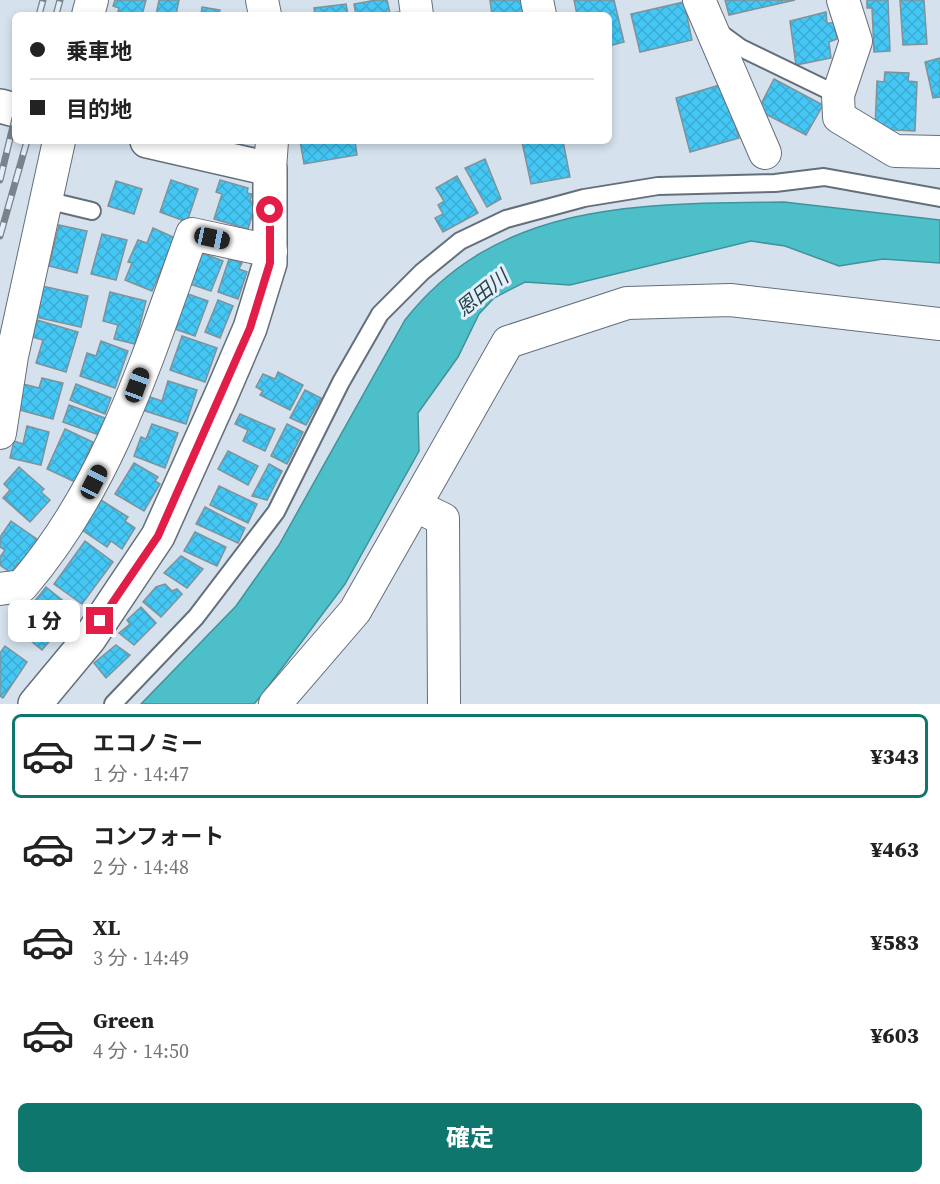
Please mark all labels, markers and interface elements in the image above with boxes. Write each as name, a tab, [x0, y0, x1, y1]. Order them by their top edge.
text: 乗車地	[66, 36, 132, 66]
text: 目的地	[66, 94, 132, 124]
route start	[256, 196, 283, 223]
car	[193, 225, 231, 251]
water label: 恩田川	[450, 262, 516, 323]
car	[122, 365, 152, 405]
car	[78, 462, 110, 502]
callout: 1 分	[7, 600, 79, 642]
text: 1 分	[26, 607, 62, 635]
route end	[86, 607, 113, 634]
text: エコノミー	[93, 728, 203, 758]
icon: car	[21, 729, 75, 783]
text: ¥343	[871, 741, 919, 771]
text: 1 分 · 14:47	[93, 760, 189, 788]
text: コンフォート	[93, 821, 224, 851]
icon: car	[21, 822, 75, 876]
text: ¥463	[871, 834, 919, 864]
text: 2 分 · 14:48	[93, 853, 189, 881]
text: XL	[93, 912, 120, 942]
icon: car	[21, 915, 75, 969]
text: ¥583	[871, 927, 919, 957]
text: 3 分 · 14:49	[93, 944, 189, 972]
text: Green	[93, 1005, 154, 1035]
icon: car	[21, 1008, 75, 1062]
text: ¥603	[871, 1020, 919, 1050]
text: 4 分 · 14:50	[93, 1037, 189, 1065]
button: 確定	[18, 1103, 922, 1172]

